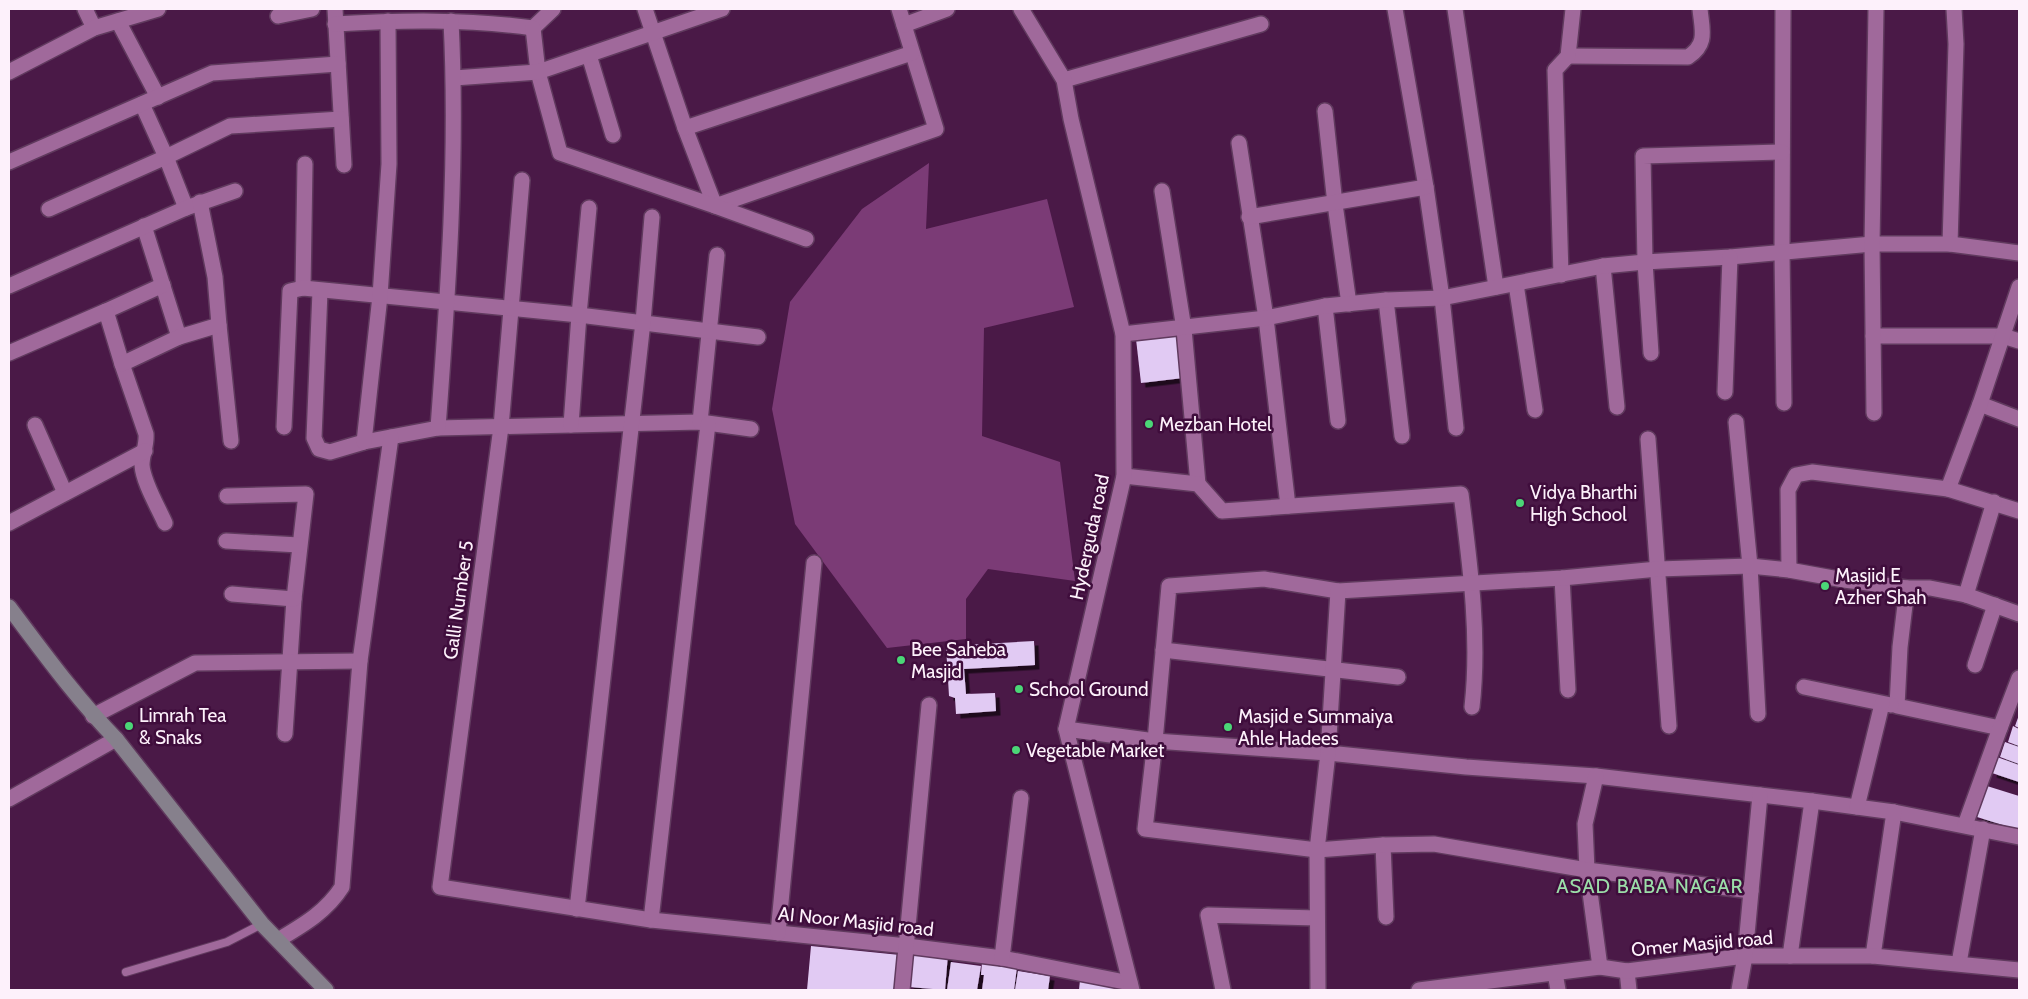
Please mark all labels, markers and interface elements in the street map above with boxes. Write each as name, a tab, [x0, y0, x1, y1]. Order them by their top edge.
place label: Mezban Hotel	[1159, 413, 1272, 436]
marker: Mezban Hotel	[1143, 418, 1155, 430]
street label: Hyderguda road	[1065, 472, 1114, 602]
place label: Vidya Bharthi High School	[1530, 481, 1637, 526]
marker: Vidya Bharthi High School	[1514, 497, 1526, 509]
street label: Galli Number 5	[439, 539, 478, 661]
place label: Masjid E Azher Shah	[1835, 564, 1927, 609]
marker: Masjid E Azher Shah	[1819, 580, 1831, 592]
place label: Bee Saheba Masjid	[911, 638, 1006, 683]
marker: Bee Saheba Masjid	[895, 654, 907, 666]
place label: School Ground	[1029, 678, 1149, 701]
marker: School Ground	[1013, 683, 1025, 695]
place label: Limrah Tea & Snaks	[139, 704, 226, 749]
place label: Masjid e Summaiya Ahle Hadees	[1238, 705, 1393, 750]
marker: Limrah Tea & Snaks	[123, 720, 135, 732]
marker: Masjid e Summaiya Ahle Hadees	[1222, 721, 1234, 733]
place label: Vegetable Market	[1026, 739, 1165, 762]
marker: Vegetable Market	[1010, 744, 1022, 756]
district label: ASAD BABA NAGAR	[1556, 874, 1744, 898]
street label: AI Noor Masjid road	[777, 902, 935, 941]
street label: Omer Masjid road	[1630, 926, 1774, 961]

